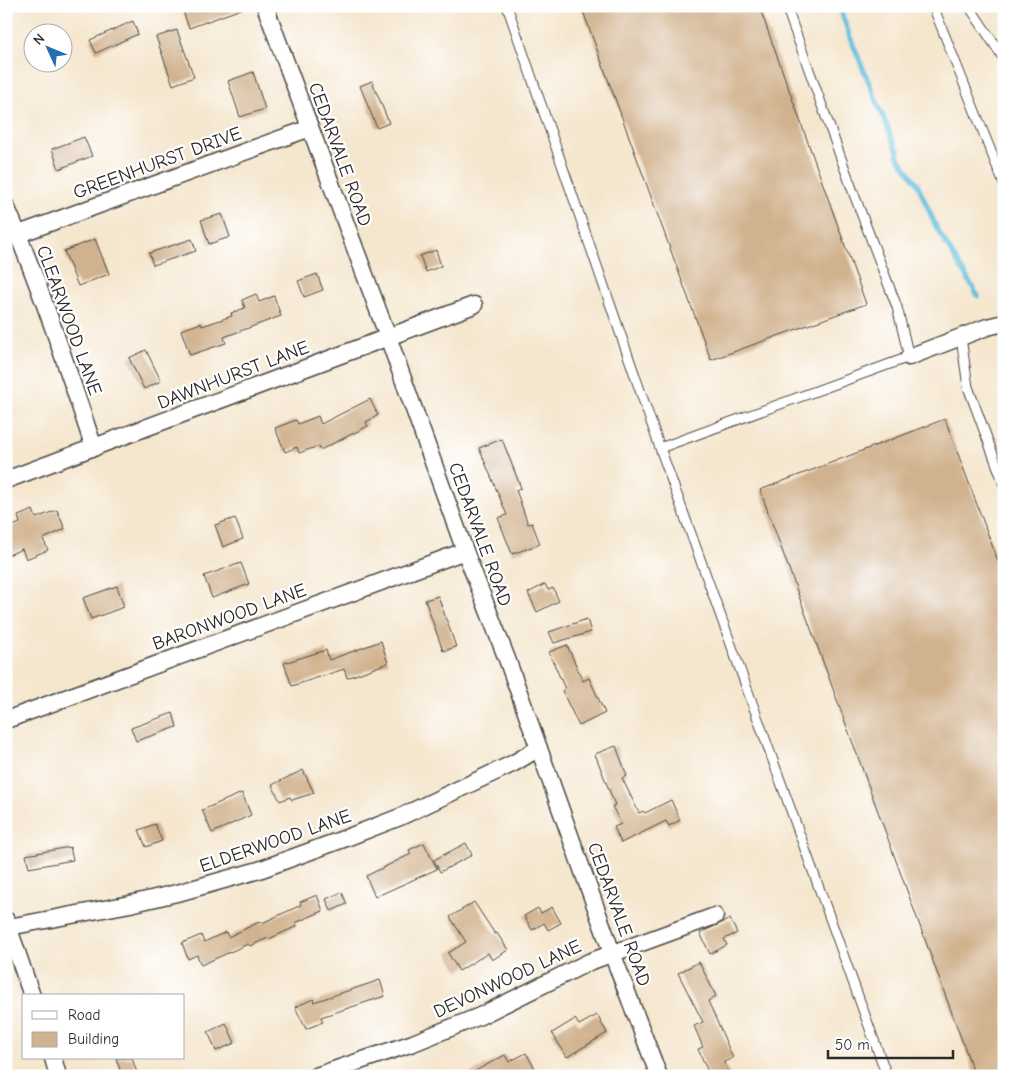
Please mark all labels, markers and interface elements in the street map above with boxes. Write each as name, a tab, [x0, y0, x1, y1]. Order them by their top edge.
north arrow	[22, 22, 72, 72]
text: N	[30, 30, 48, 49]
street label: CEDARVALE ROAD	[304, 80, 376, 229]
street label: GREENHURST DRIVE	[70, 122, 245, 204]
street label: CLEARWOOD LANE	[32, 242, 106, 398]
street label: DAWNHURST LANE	[154, 336, 312, 414]
street label: CEDARVALE ROAD	[444, 460, 516, 609]
street label: BARONWOOD LANE	[150, 579, 309, 655]
street label: ELDERWOOD LANE	[197, 805, 354, 877]
street label: CEDARVALE ROAD	[583, 840, 655, 989]
street label: DEVONWOOD LANE	[430, 935, 585, 1023]
legend	[22, 994, 185, 1060]
text: Road	[68, 1006, 100, 1024]
scale bar	[828, 1027, 952, 1059]
text: Building	[68, 1030, 119, 1048]
text: 50 m	[835, 1036, 870, 1054]

